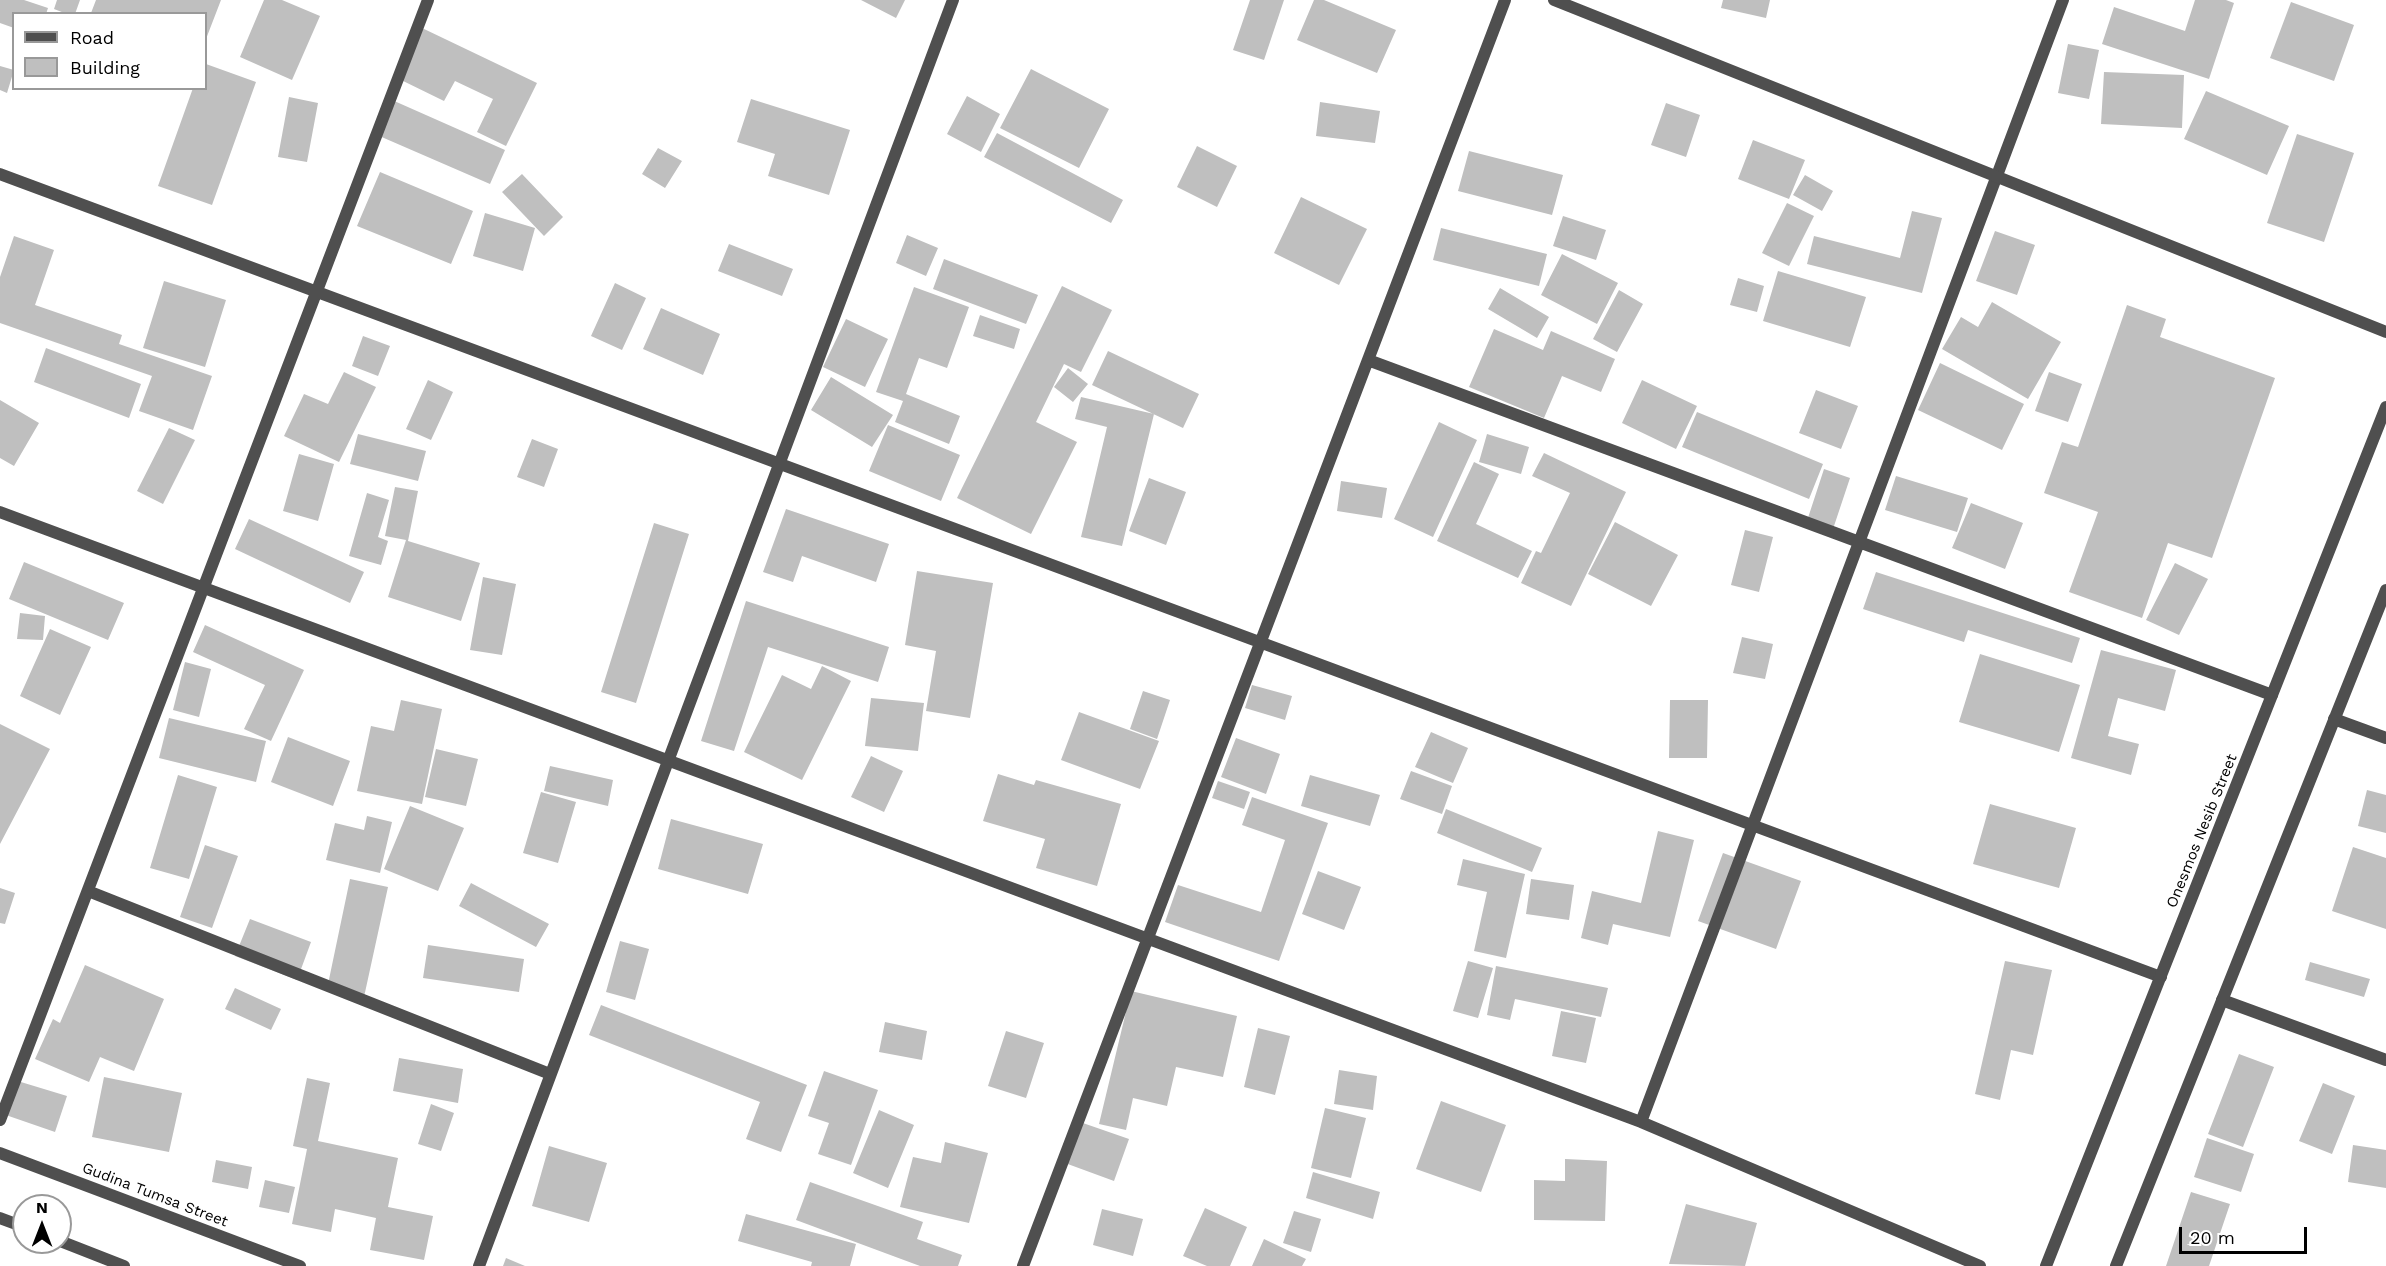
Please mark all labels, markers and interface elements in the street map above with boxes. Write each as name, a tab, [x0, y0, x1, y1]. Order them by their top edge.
legend	[12, 12, 207, 90]
text: Road	[70, 27, 114, 48]
text: Building	[70, 57, 140, 78]
street label: Onesmos Nesib Street	[2163, 751, 2241, 911]
street label: Gudina Tumsa Street	[80, 1159, 230, 1231]
north arrow	[12, 1194, 72, 1254]
text: N	[36, 1198, 48, 1217]
scale bar	[2182, 1215, 2310, 1253]
text: 20 m	[2190, 1227, 2235, 1248]

